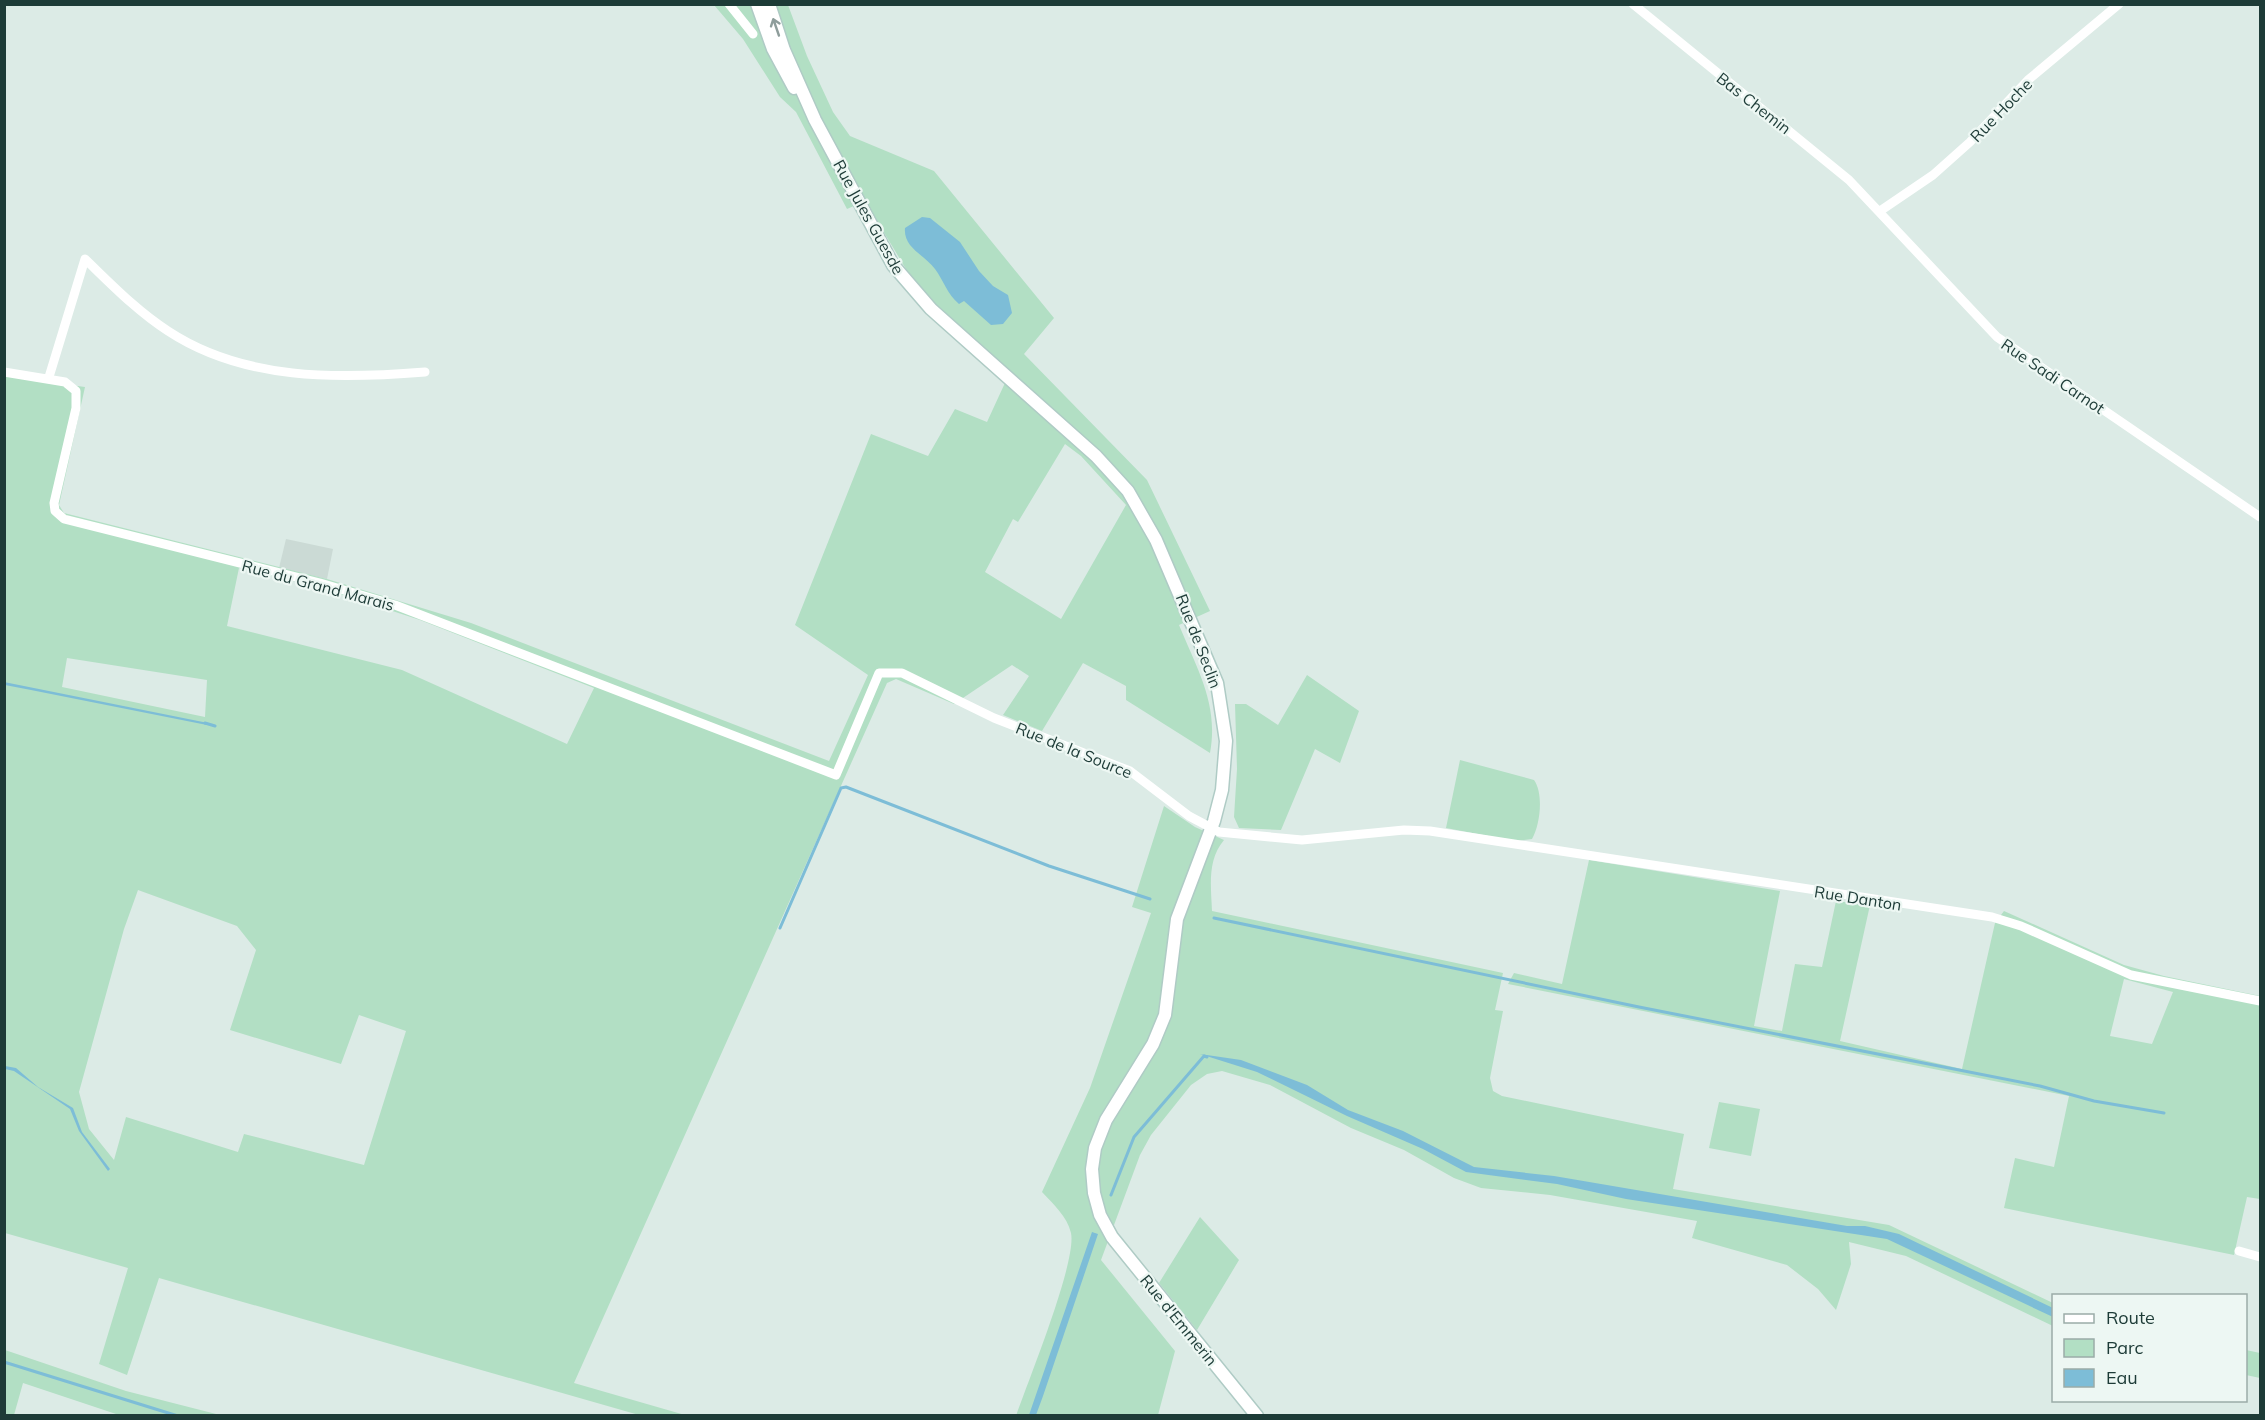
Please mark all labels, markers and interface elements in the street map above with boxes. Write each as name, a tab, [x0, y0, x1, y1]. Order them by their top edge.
one-way arrow	[770, 18, 781, 37]
street label: Bas Chemin	[1713, 68, 1795, 138]
street label: Rue Hoche	[1966, 74, 2036, 146]
street label: Rue Jules Guesde	[829, 156, 909, 278]
street label: Rue Sadi Carnot	[1997, 334, 2109, 418]
street label: Rue du Grand Marais	[240, 555, 396, 615]
street label: Rue de Seclin	[1172, 591, 1226, 691]
street label: Rue de la Source	[1013, 718, 1135, 782]
street label: Rue Danton	[1813, 881, 1903, 915]
street label: Rue d'Emmerin	[1136, 1270, 1222, 1370]
legend	[2052, 1294, 2247, 1402]
text: Route	[2106, 1306, 2155, 1329]
text: Parc	[2106, 1336, 2144, 1359]
text: Eau	[2106, 1366, 2138, 1389]

